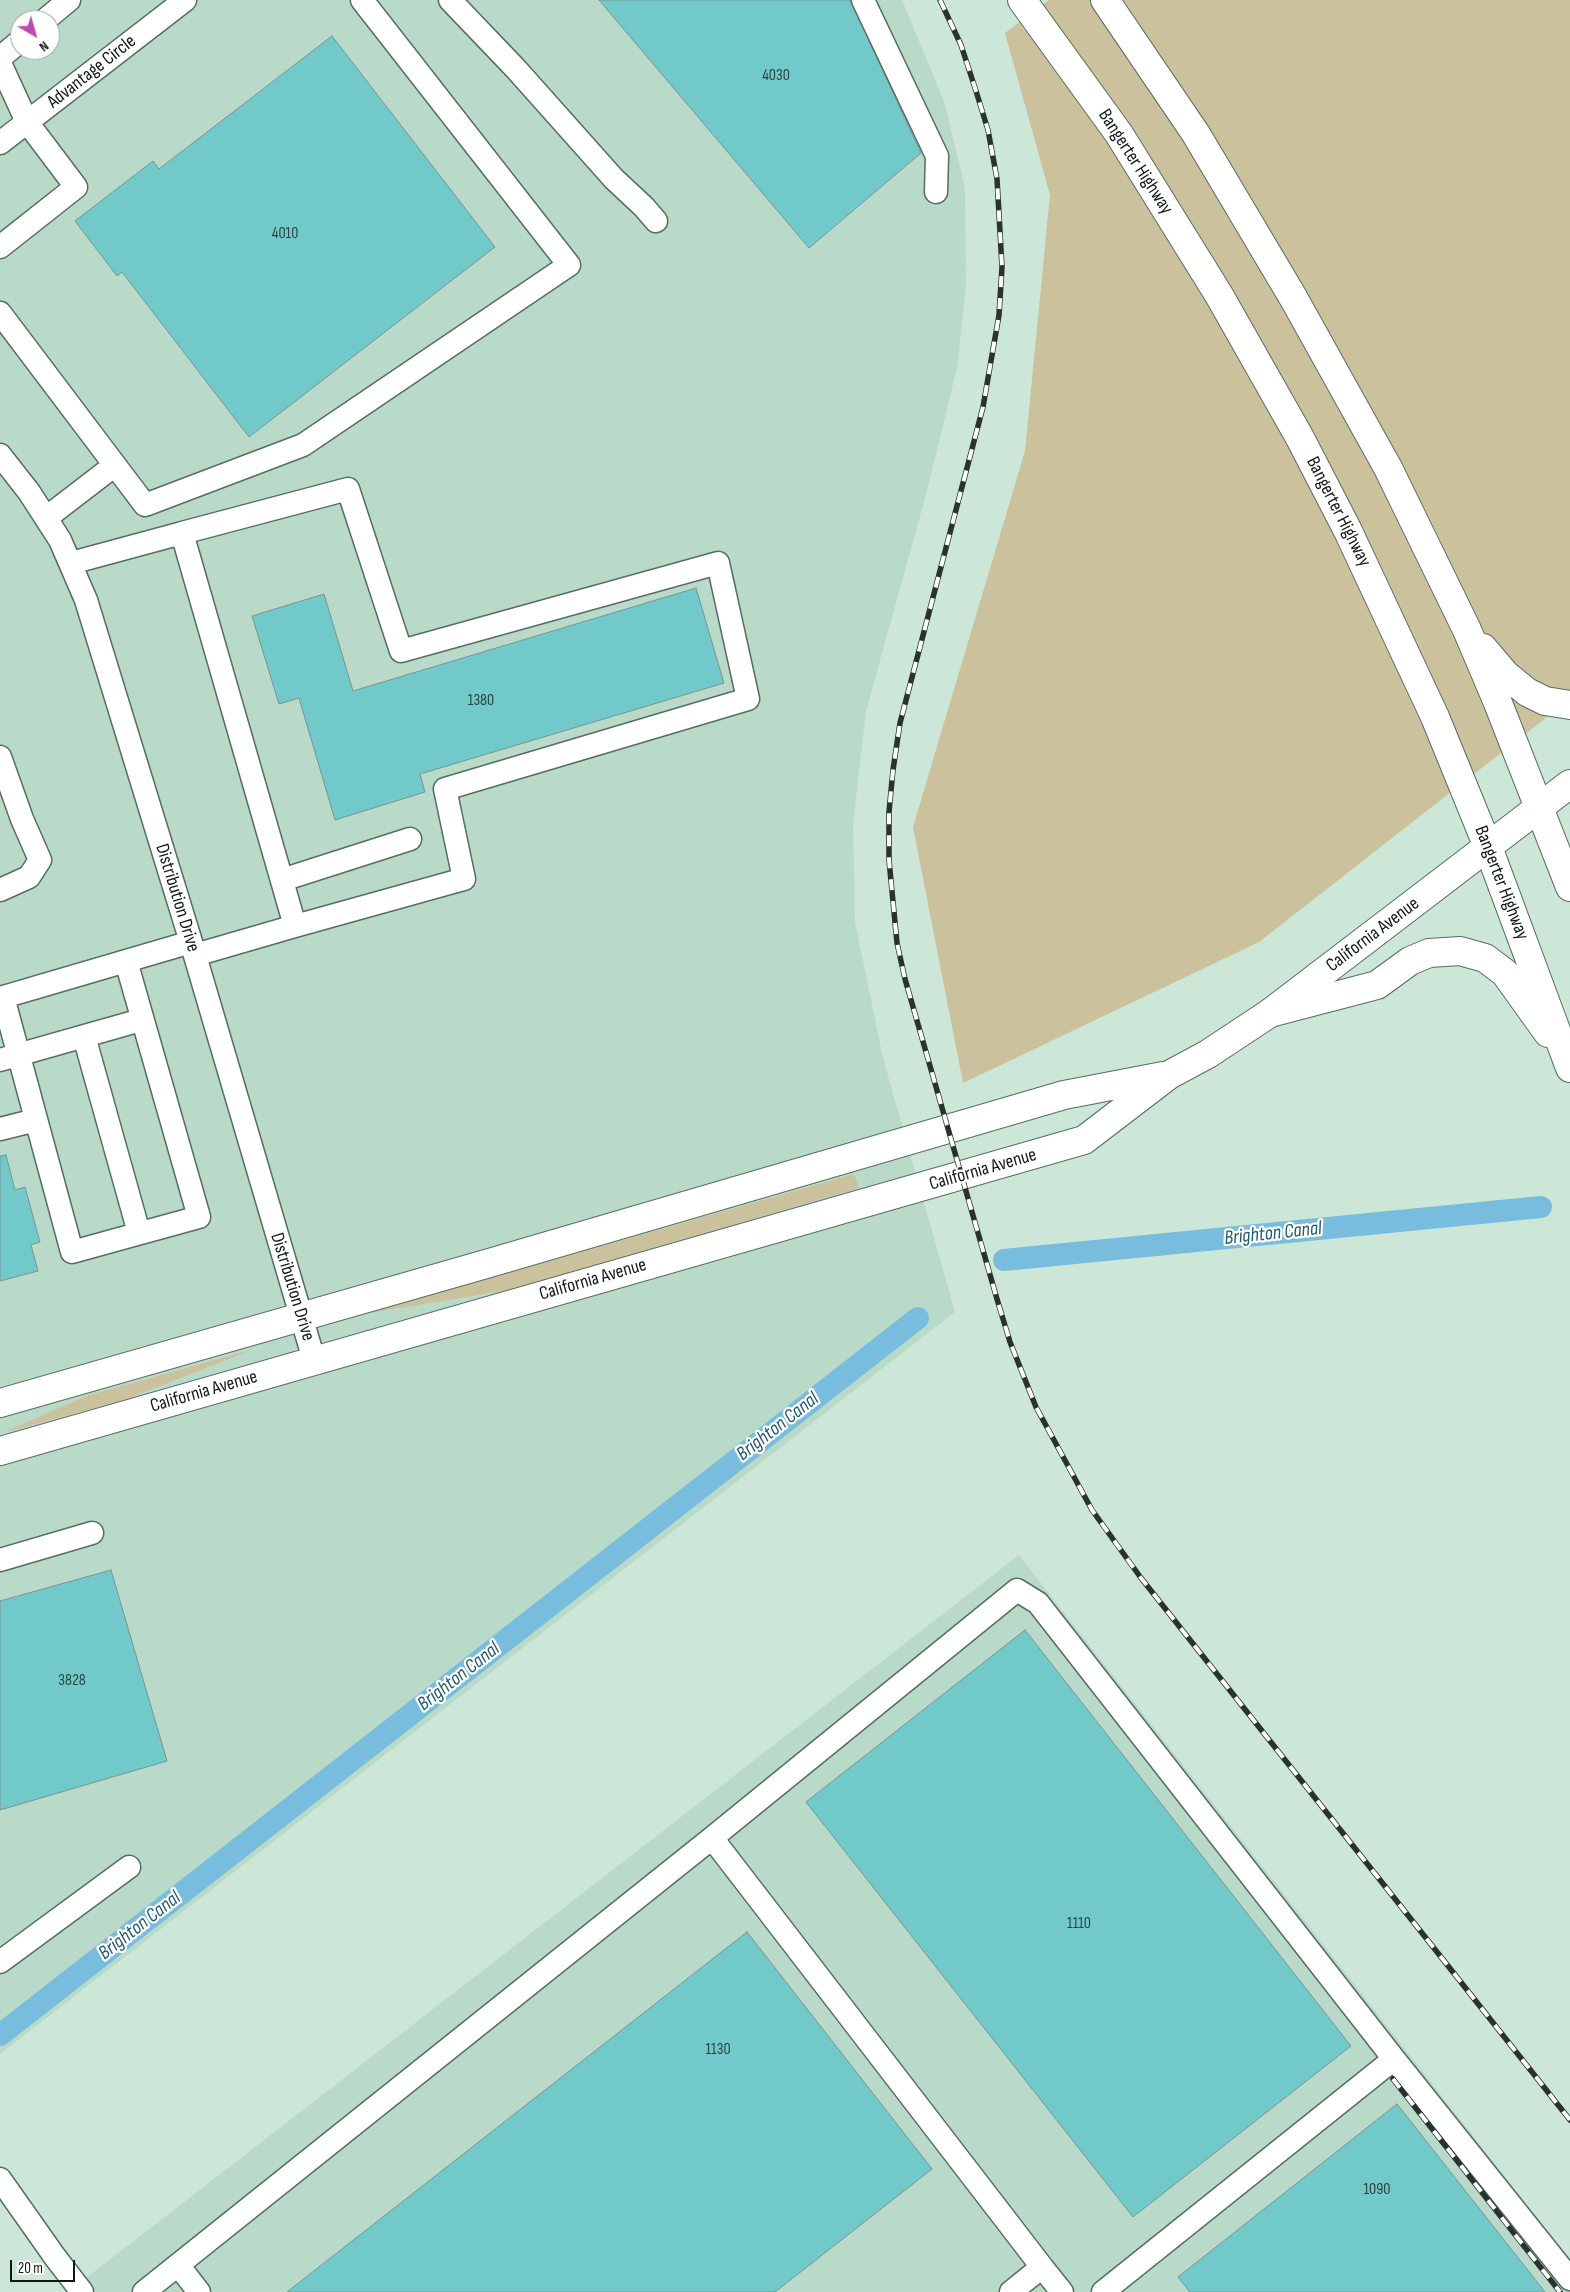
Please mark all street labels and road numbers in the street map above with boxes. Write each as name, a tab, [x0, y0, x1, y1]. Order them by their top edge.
street label: Advantage Circle	[43, 30, 141, 114]
street label: Bangerter Highway	[1093, 105, 1177, 219]
street label: Bangerter Highway	[1301, 453, 1375, 571]
street label: Bangerter Highway	[1469, 823, 1533, 943]
street label: Distribution Drive	[150, 841, 204, 955]
street label: California Avenue	[1322, 893, 1424, 977]
street label: California Avenue	[927, 1144, 1039, 1196]
street label: Distribution Drive	[265, 1230, 319, 1344]
street label: California Avenue	[537, 1254, 649, 1306]
street label: California Avenue	[148, 1366, 260, 1418]

